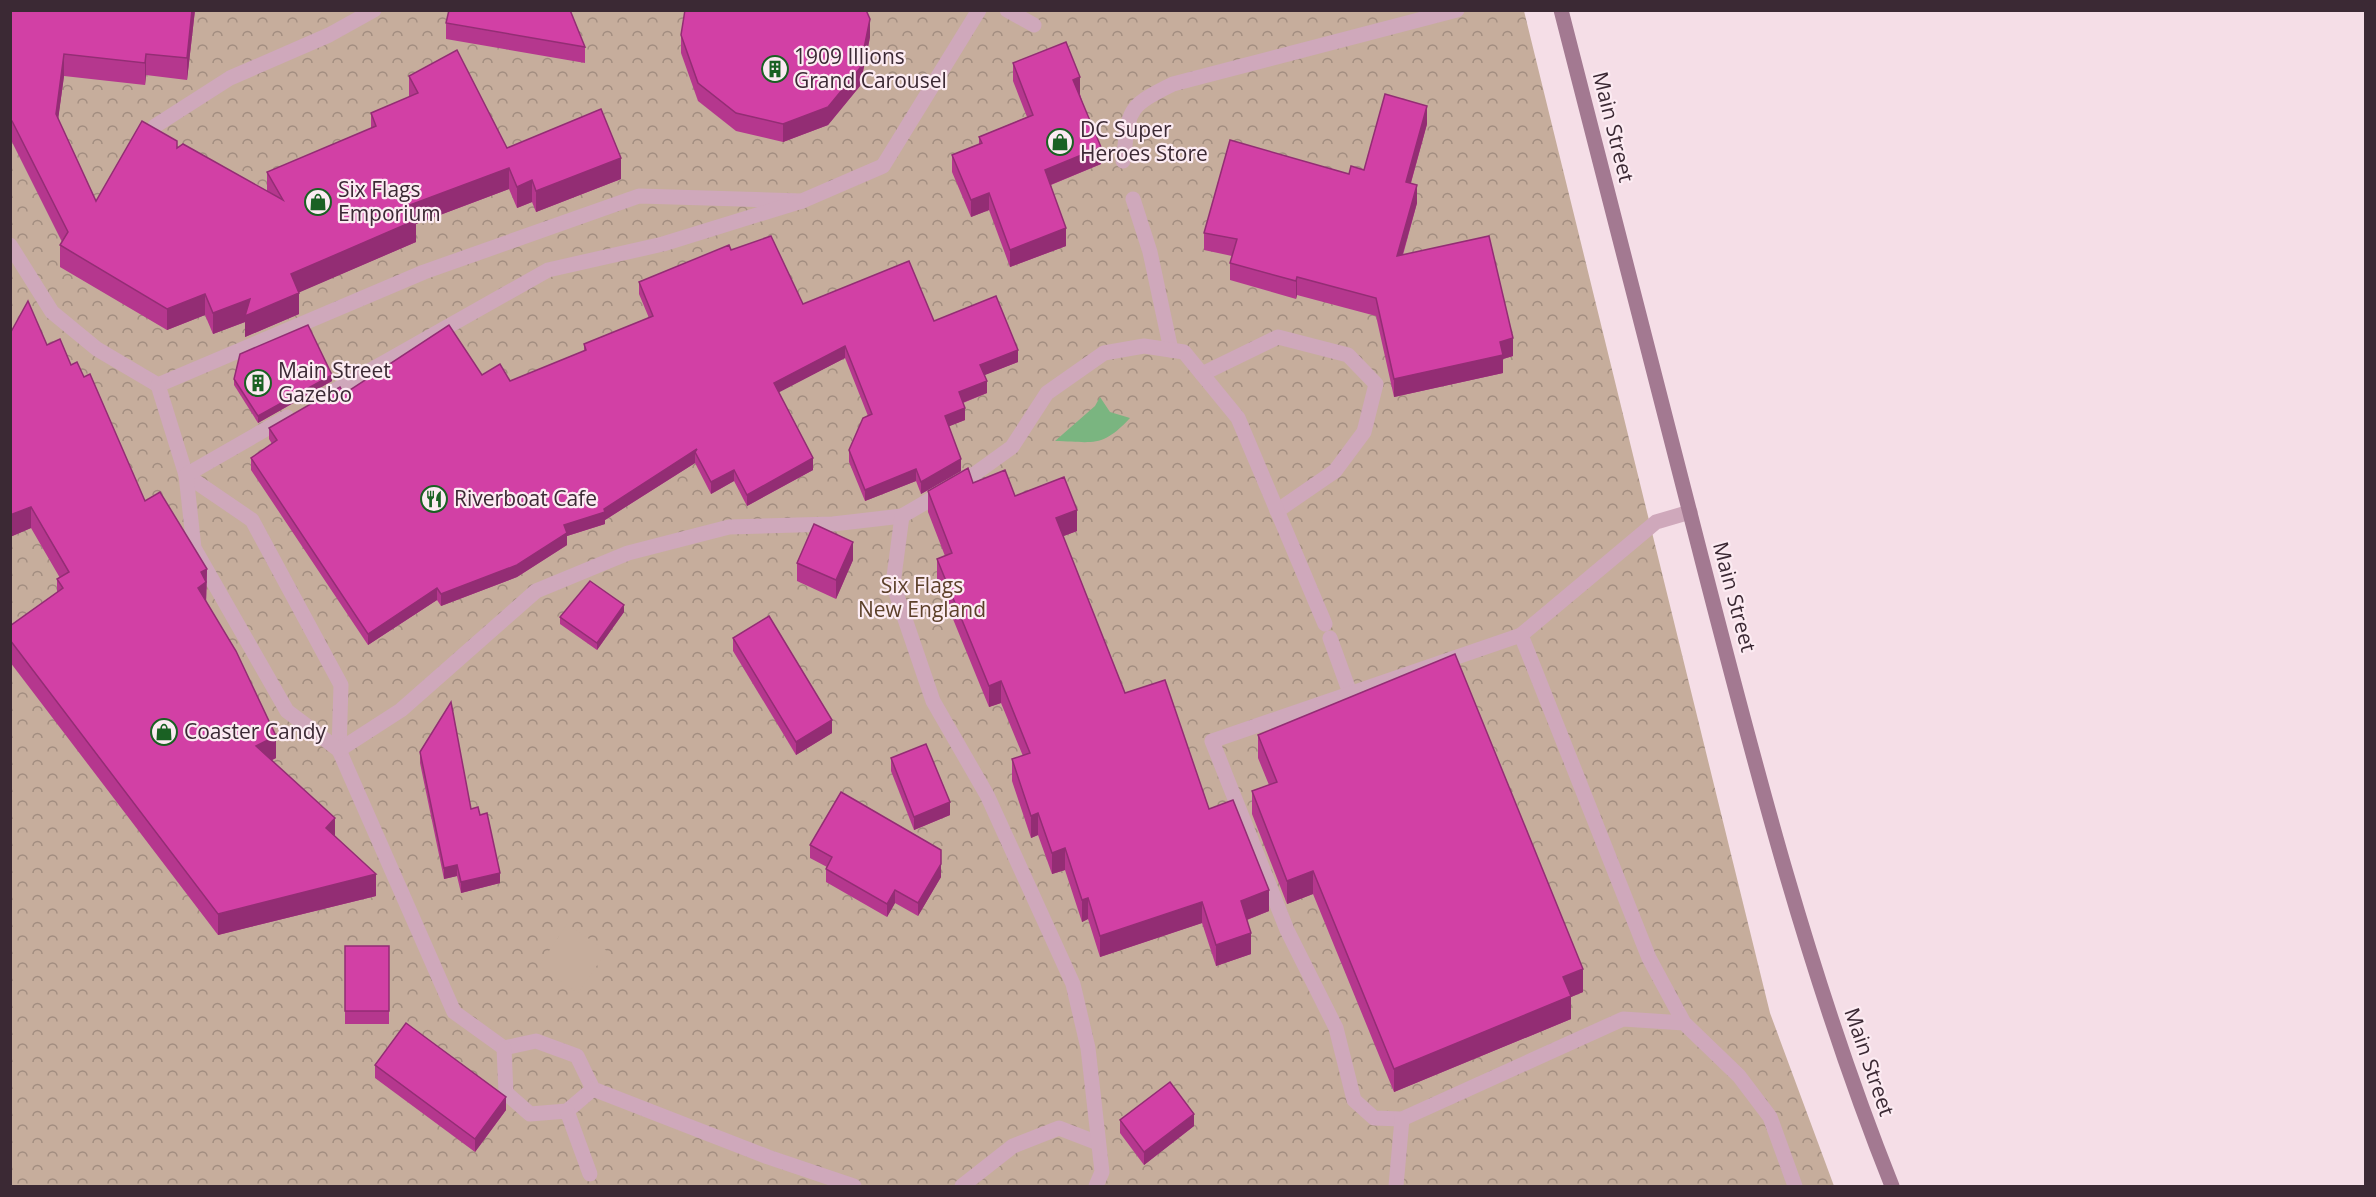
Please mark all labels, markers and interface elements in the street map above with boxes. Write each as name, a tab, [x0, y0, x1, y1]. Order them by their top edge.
place label: 1909 Illions Grand Carousel	[794, 42, 947, 94]
building icon: 1909 Illions Grand Carousel	[760, 54, 790, 84]
street label: Main Street	[1587, 69, 1641, 185]
place label: DC Super Heroes Store	[1080, 115, 1208, 167]
shop icon: DC Super Heroes Store	[1045, 127, 1075, 157]
place label: Six Flags Emporium	[338, 175, 441, 227]
shop icon: Six Flags Emporium	[303, 187, 333, 217]
place label: Main Street Gazebo	[278, 356, 391, 408]
building icon: Main Street Gazebo	[243, 368, 273, 398]
restaurant icon: Riverboat Cafe	[419, 484, 449, 514]
place label: Riverboat Cafe	[454, 484, 597, 512]
street label: Main Street	[1707, 539, 1763, 655]
park label: Six Flags New England	[858, 571, 986, 623]
shop icon: Coaster Candy	[149, 717, 179, 747]
place label: Coaster Candy	[184, 717, 326, 745]
street label: Main Street	[1838, 1004, 1902, 1120]

